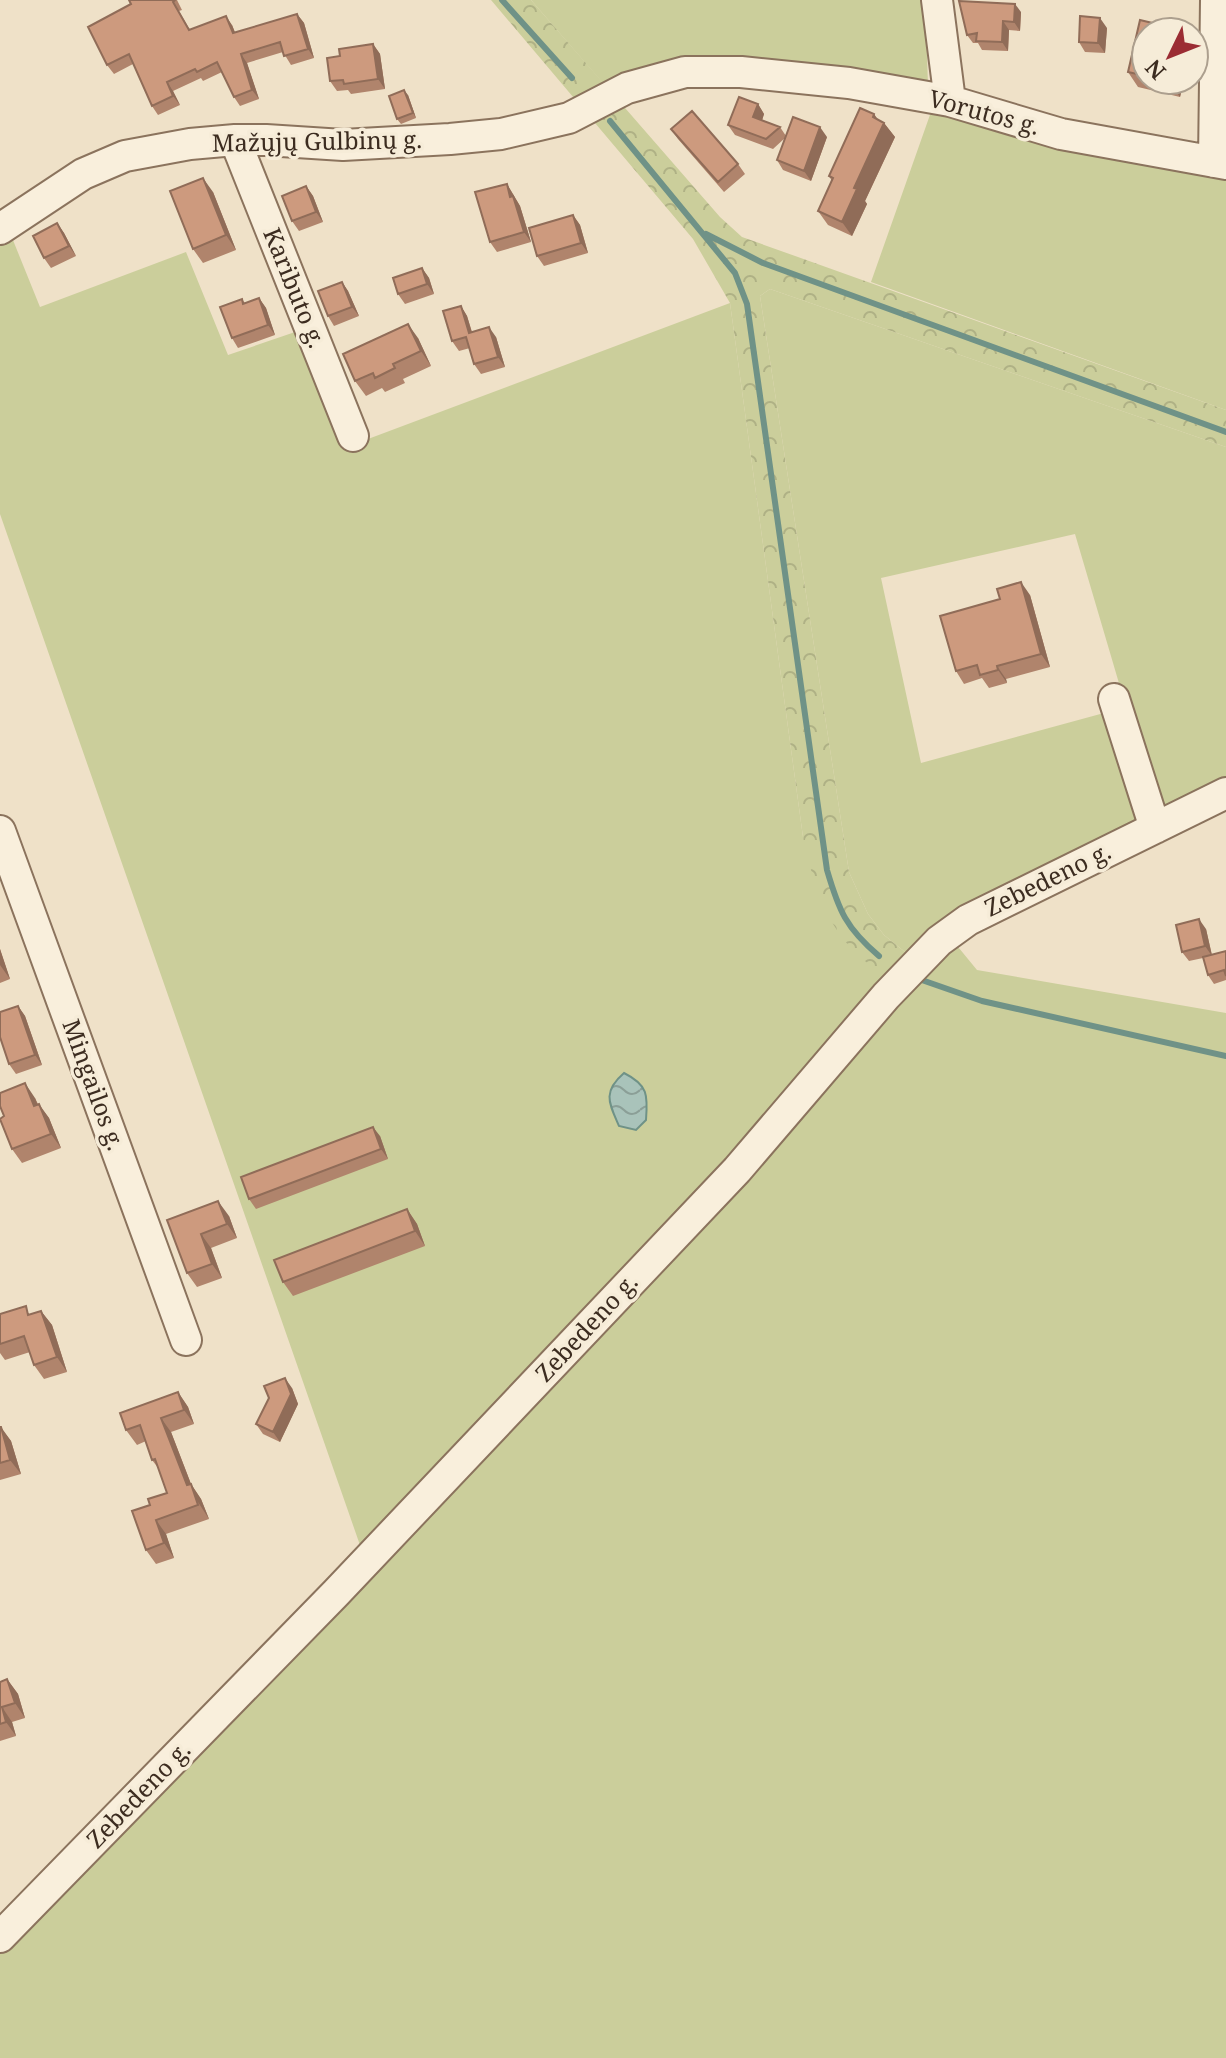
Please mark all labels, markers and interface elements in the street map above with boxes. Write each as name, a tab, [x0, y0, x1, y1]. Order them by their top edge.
north arrow	[1130, 16, 1210, 96]
text: N	[1138, 54, 1172, 87]
street label: Vorutos g.	[925, 81, 1043, 142]
street label: Mažųjų Gulbinų g.	[212, 122, 422, 159]
street label: Kaributo g.	[256, 223, 334, 352]
street label: Zebedeno g.	[979, 834, 1116, 923]
street label: Mingailos g.	[55, 1014, 133, 1155]
street label: Zebedeno g.	[527, 1266, 645, 1388]
street label: Zebedeno g.	[79, 1733, 197, 1855]

